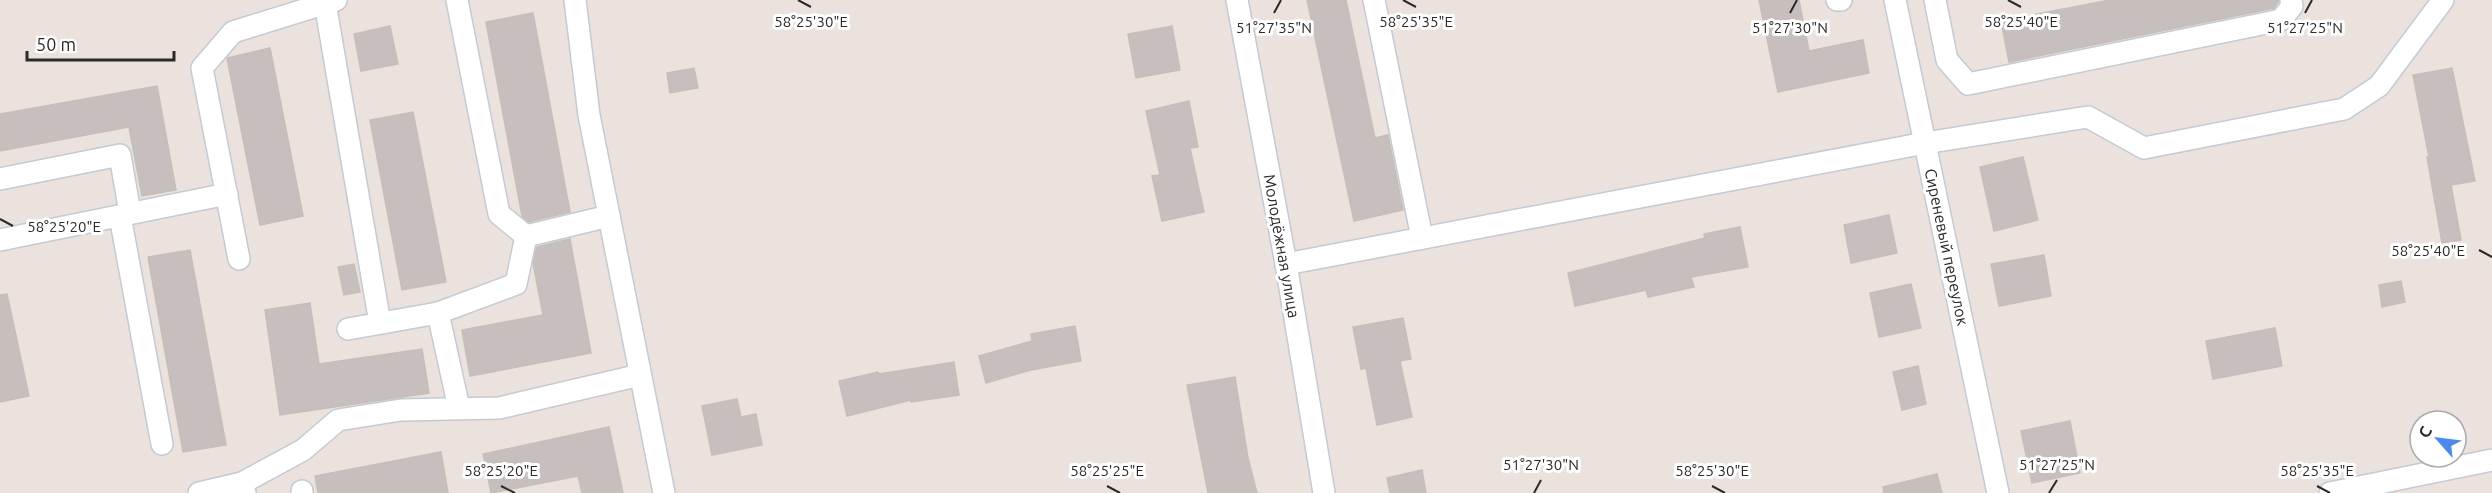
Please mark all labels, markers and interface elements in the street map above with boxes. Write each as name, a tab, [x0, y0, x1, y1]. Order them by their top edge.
text: 58°25'30"E	[774, 13, 848, 30]
text: 58°25'35"E	[1379, 13, 1453, 30]
text: 58°25'40"E	[1984, 13, 2058, 30]
text: 51°27'35"N	[1236, 19, 1312, 36]
text: 51°27'30"N	[1752, 19, 1828, 36]
text: 51°27'25"N	[2267, 19, 2343, 36]
scale bar	[27, 24, 174, 62]
text: 50 m	[36, 34, 76, 54]
street label: Сиреневый переулок	[1922, 167, 1972, 327]
street label: Молодёжная улица	[1260, 173, 1304, 319]
text: 58°25'20"E	[27, 218, 101, 235]
text: 58°25'40"E	[2391, 242, 2465, 259]
north arrow	[2408, 409, 2468, 469]
text: С	[2414, 423, 2435, 441]
text: 51°27'30"N	[1503, 456, 1579, 473]
text: 51°27'25"N	[2019, 456, 2095, 473]
text: 58°25'20"E	[464, 462, 538, 479]
text: 58°25'25"E	[1070, 462, 1144, 479]
text: 58°25'30"E	[1675, 462, 1749, 479]
text: 58°25'35"E	[2280, 462, 2354, 479]

